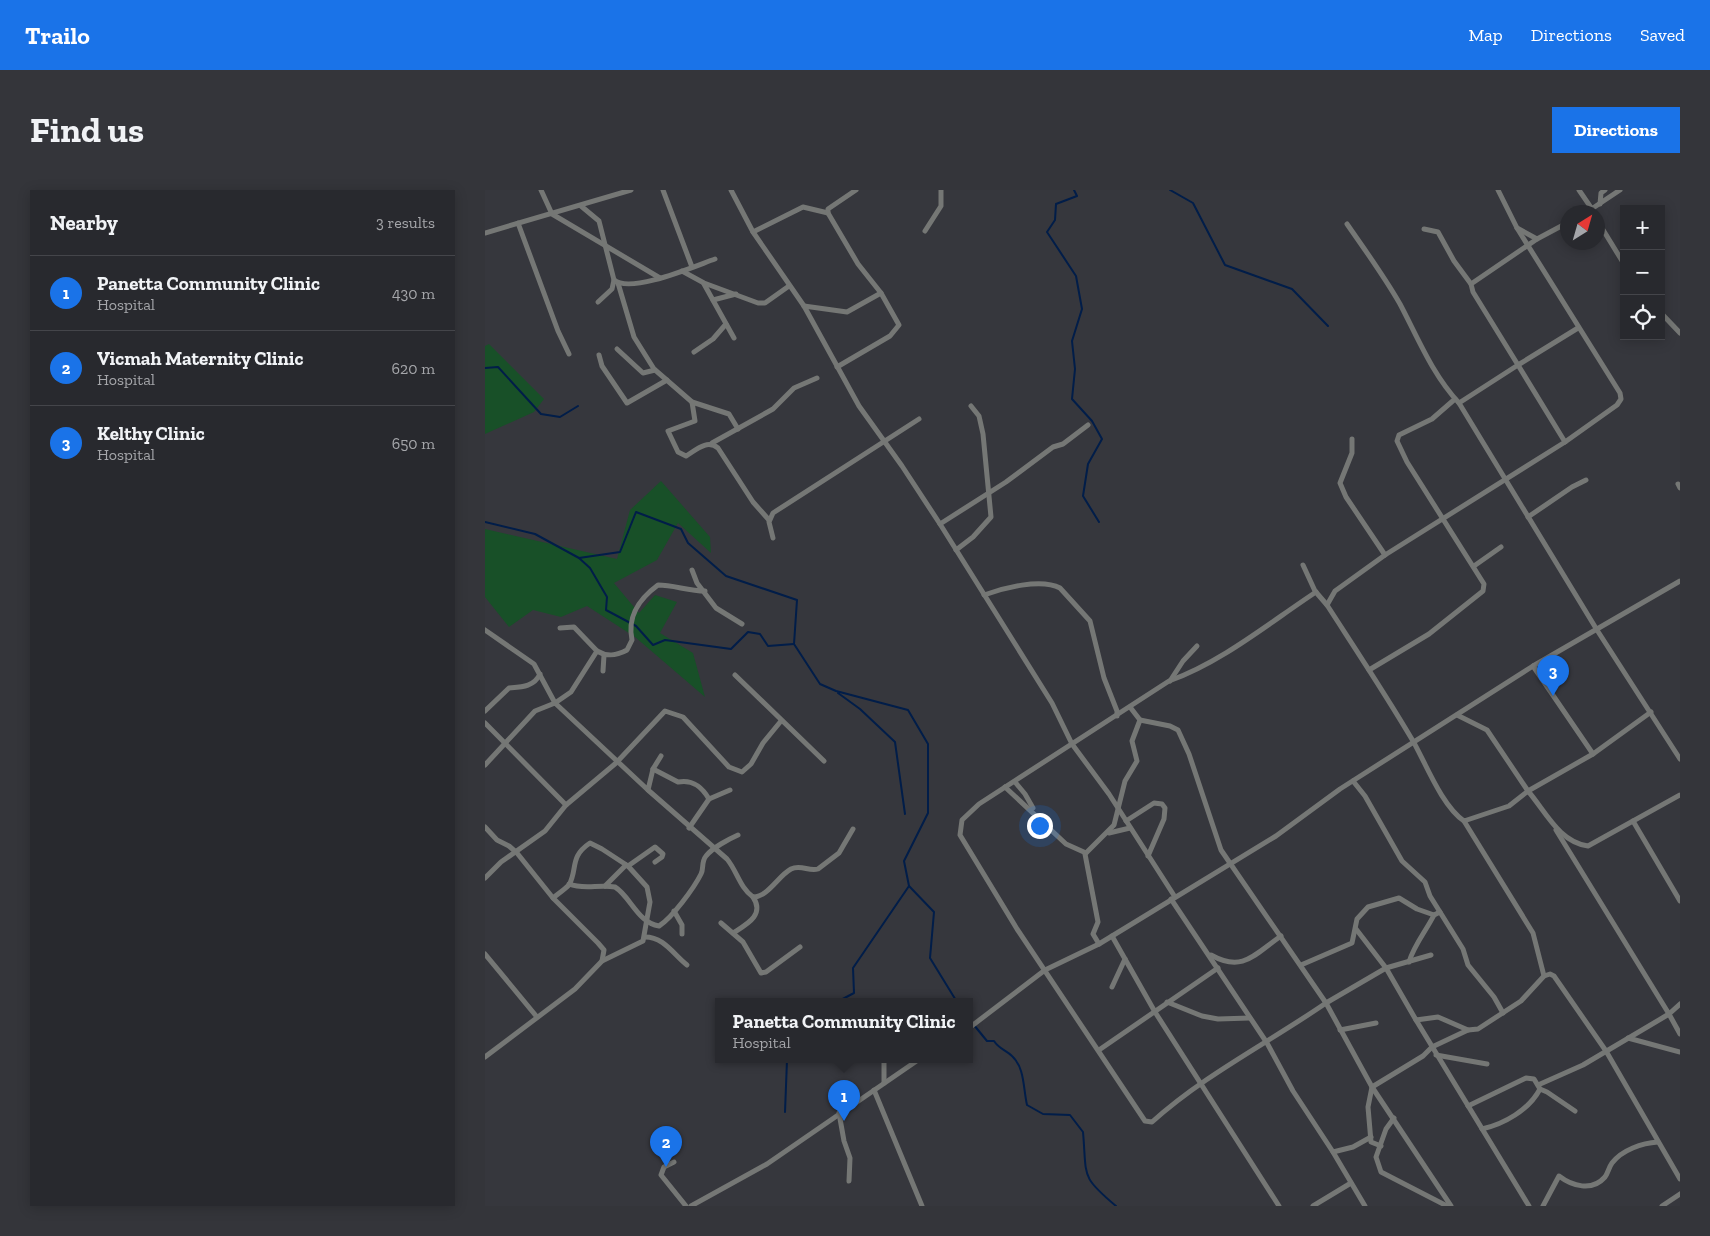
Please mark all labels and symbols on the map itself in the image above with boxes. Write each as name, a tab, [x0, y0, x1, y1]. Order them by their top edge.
north arrow	[1560, 205, 1605, 250]
pin: 3	[1537, 655, 1569, 696]
your location	[1027, 813, 1053, 839]
pin: 1	[828, 1080, 860, 1121]
pin: 2	[650, 1126, 682, 1167]

